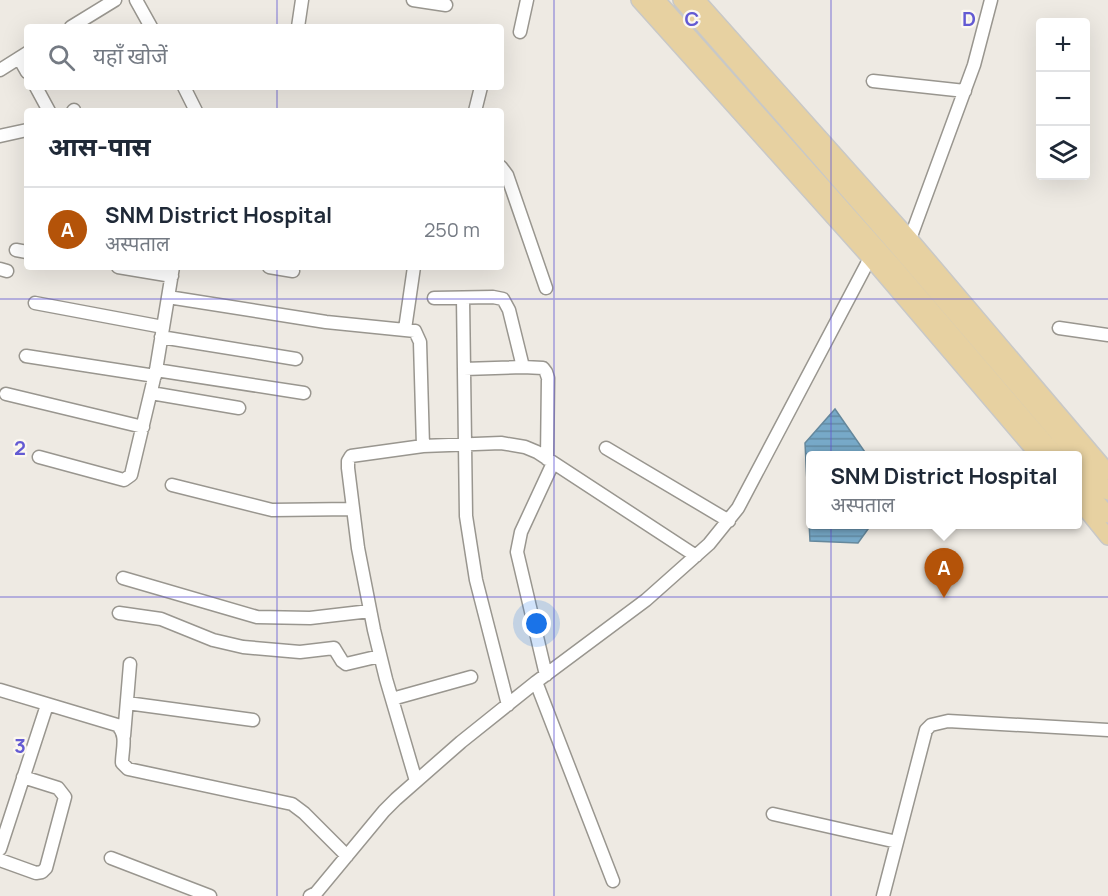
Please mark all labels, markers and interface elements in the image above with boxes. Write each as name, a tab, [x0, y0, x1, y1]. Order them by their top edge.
text: C	[685, 5, 699, 32]
text: D	[962, 5, 976, 32]
map controls	[1036, 18, 1090, 180]
button: +	[1036, 18, 1090, 72]
search box	[24, 24, 504, 90]
icon: search	[45, 41, 78, 74]
text: यहाँ खोजें	[93, 41, 168, 71]
button: −	[1036, 72, 1090, 126]
button: layers	[1036, 126, 1090, 180]
text: आस-पास	[48, 128, 151, 164]
text: SNM District Hospital	[105, 200, 332, 230]
text: A	[61, 216, 74, 243]
text: 250 m	[424, 216, 480, 243]
text: अस्पताल	[105, 230, 170, 257]
text: 2	[14, 434, 26, 461]
popup	[806, 451, 1082, 529]
text: SNM District Hospital	[830, 461, 1058, 491]
text: अस्पताल	[830, 491, 895, 518]
pin: A	[924, 548, 964, 598]
your location	[522, 609, 551, 638]
text: 3	[14, 732, 26, 759]

